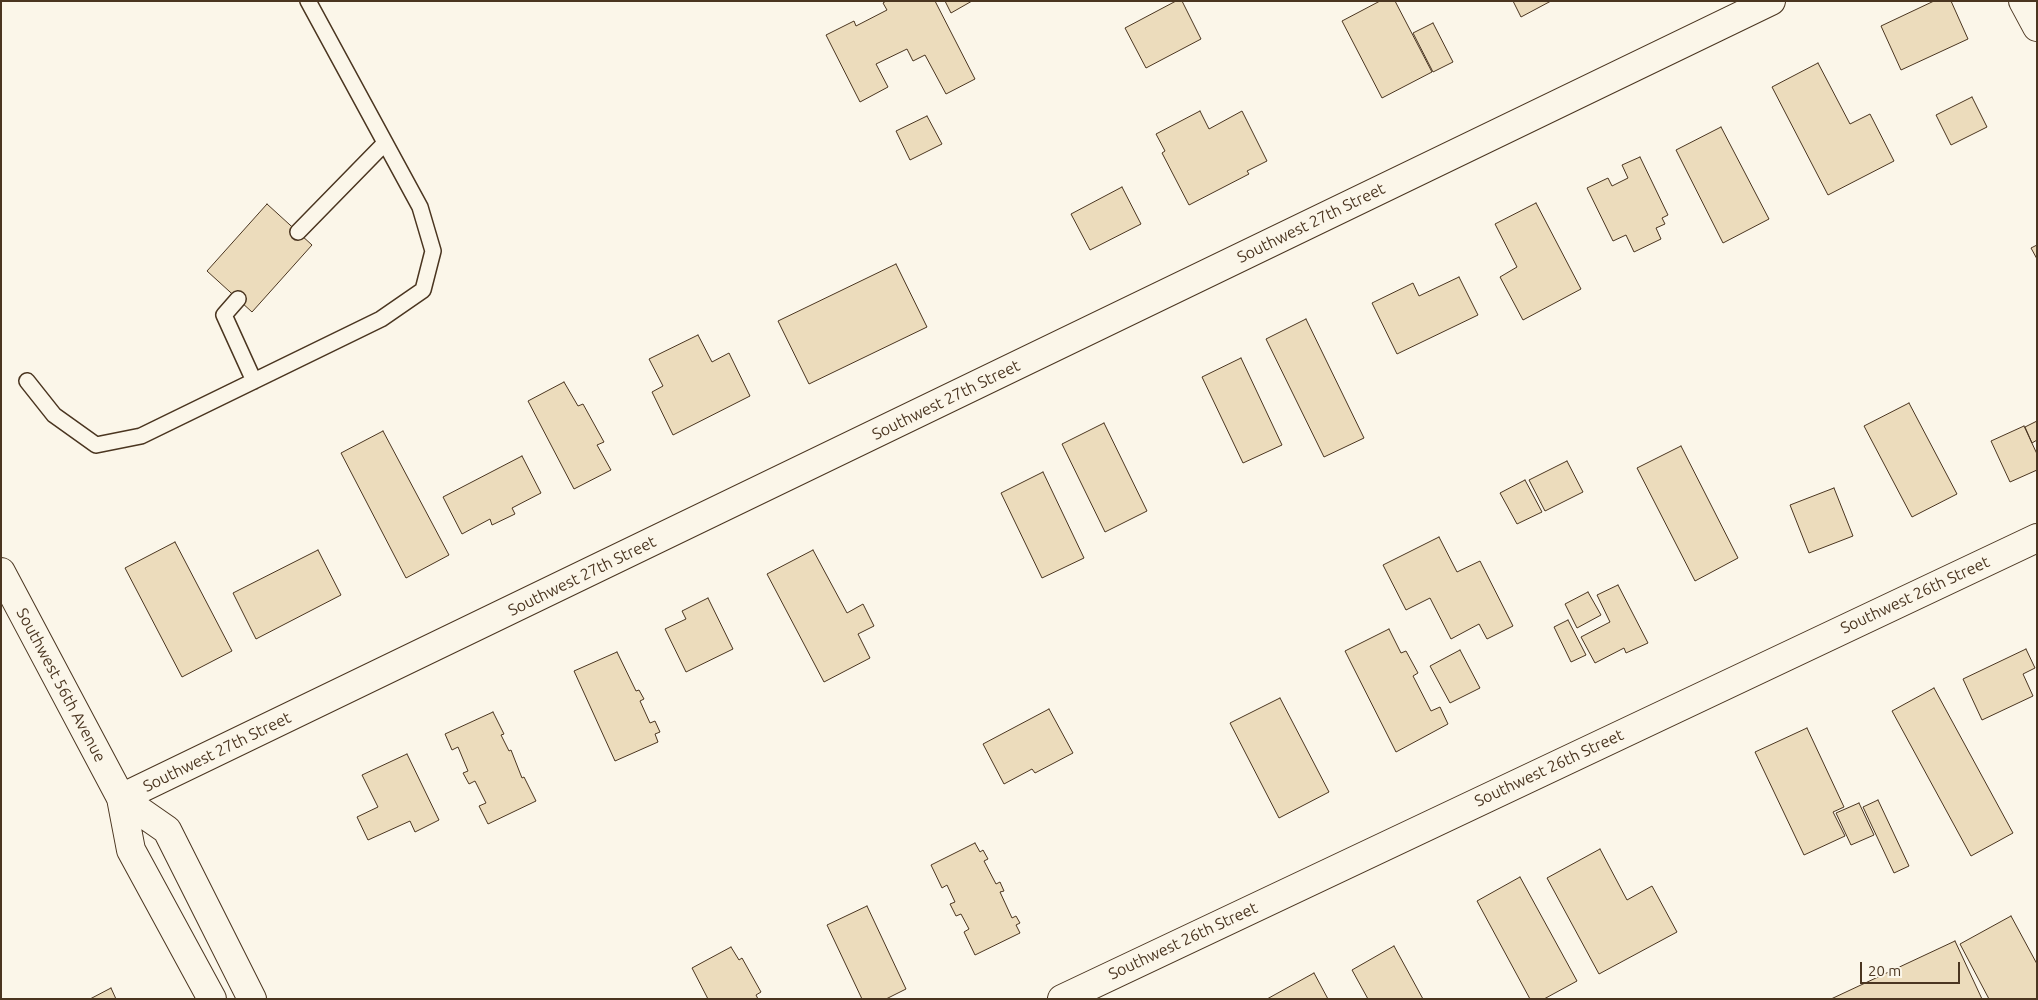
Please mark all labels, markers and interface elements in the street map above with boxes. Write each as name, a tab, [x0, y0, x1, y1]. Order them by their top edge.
street label: Southwest 27th Street	[1234, 179, 1388, 267]
street label: Southwest 27th Street	[869, 356, 1023, 444]
street label: Southwest 27th Street	[505, 532, 659, 620]
street label: Southwest 26th Street	[1837, 552, 1993, 638]
street label: Southwest 56th Avenue	[12, 605, 110, 765]
street label: Southwest 27th Street	[140, 708, 294, 796]
street label: Southwest 26th Street	[1471, 725, 1627, 811]
street label: Southwest 26th Street	[1105, 898, 1261, 984]
scale bar	[1863, 952, 1963, 984]
text: 20 m	[1868, 962, 1901, 979]

